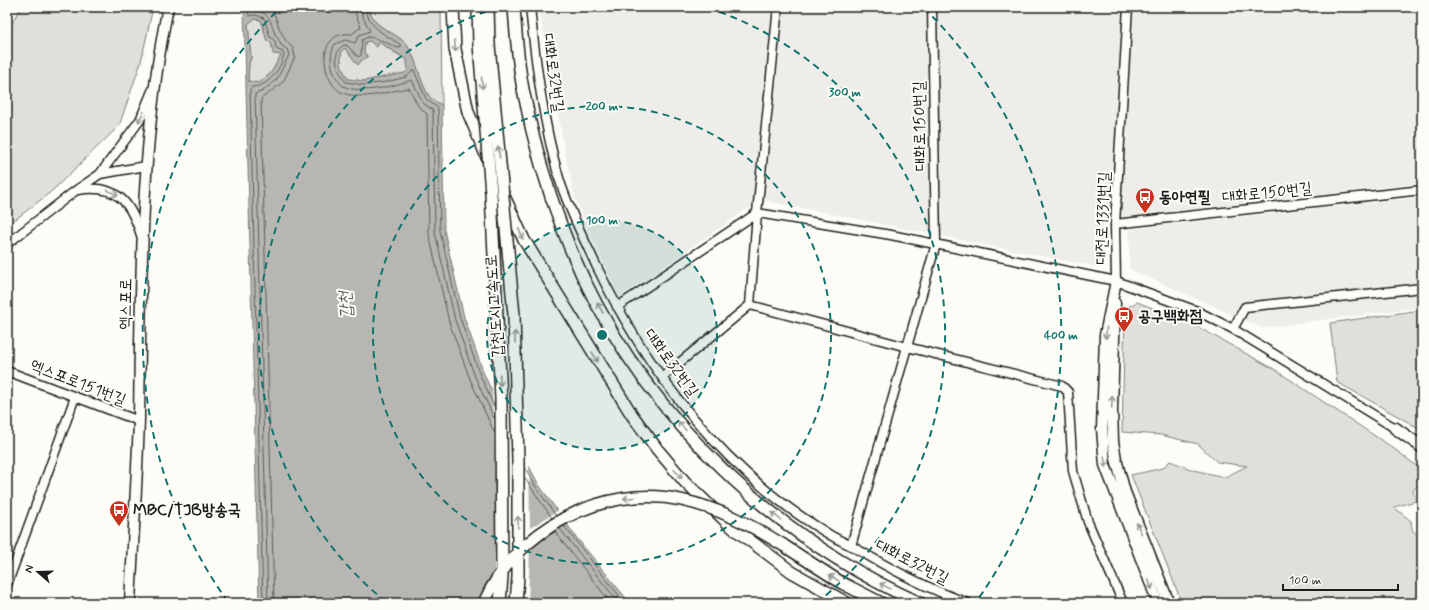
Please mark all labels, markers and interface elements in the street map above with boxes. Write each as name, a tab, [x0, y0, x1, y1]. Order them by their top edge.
street label: 대화로32번길	[537, 32, 569, 114]
one-way arrow	[452, 39, 459, 52]
one-way arrow	[479, 76, 486, 89]
street label: 대화로150번길	[909, 81, 931, 171]
text: 300 m	[829, 85, 862, 101]
text: 200 m	[586, 99, 619, 115]
one-way arrow	[137, 111, 144, 123]
one-way arrow	[495, 146, 502, 159]
street label: 대전로1331번길	[1091, 171, 1115, 265]
street label: 대화로150번길	[1221, 178, 1313, 208]
bus stop icon: 동아연필	[1134, 186, 1156, 214]
place label: 동아연필	[1159, 187, 1211, 208]
one-way arrow	[107, 190, 119, 197]
text: 100 m	[586, 213, 619, 229]
one-way arrow	[518, 227, 525, 239]
street label: 갑천도시고속도로	[481, 254, 509, 358]
street label: 엑스포로	[115, 278, 137, 330]
water label: 갑천	[334, 288, 358, 319]
one-way arrow	[596, 302, 604, 314]
bus stop icon: 공구백화점	[1113, 305, 1135, 333]
place label: 공구백화점	[1138, 306, 1203, 327]
street label: 대화로32번길	[639, 325, 703, 401]
one-way arrow	[1102, 326, 1109, 339]
centre of rings	[595, 328, 609, 342]
text: 400 m	[1044, 328, 1078, 344]
one-way arrow	[511, 331, 519, 344]
one-way arrow	[591, 351, 599, 363]
street label: 엑스포로151번길	[27, 355, 129, 411]
one-way arrow	[497, 373, 504, 386]
one-way arrow	[1108, 396, 1116, 409]
one-way arrow	[677, 421, 687, 431]
one-way arrow	[1102, 455, 1110, 468]
one-way arrow	[674, 469, 683, 479]
one-way arrow	[623, 494, 636, 502]
bus stop icon: MBC/TJB방송국	[108, 499, 130, 527]
place label: MBC/TJB방송국	[133, 500, 241, 521]
one-way arrow	[770, 511, 781, 520]
one-way arrow	[514, 516, 522, 529]
one-way arrow	[1135, 522, 1142, 534]
street label: 대화로32번길	[872, 535, 952, 589]
north arrow	[18, 552, 58, 592]
text: N	[22, 563, 37, 575]
scale bar	[1283, 566, 1398, 592]
text: 100 m	[1289, 573, 1321, 589]
one-way arrow	[829, 574, 840, 582]
one-way arrow	[1147, 578, 1155, 590]
one-way arrow	[879, 582, 891, 590]

